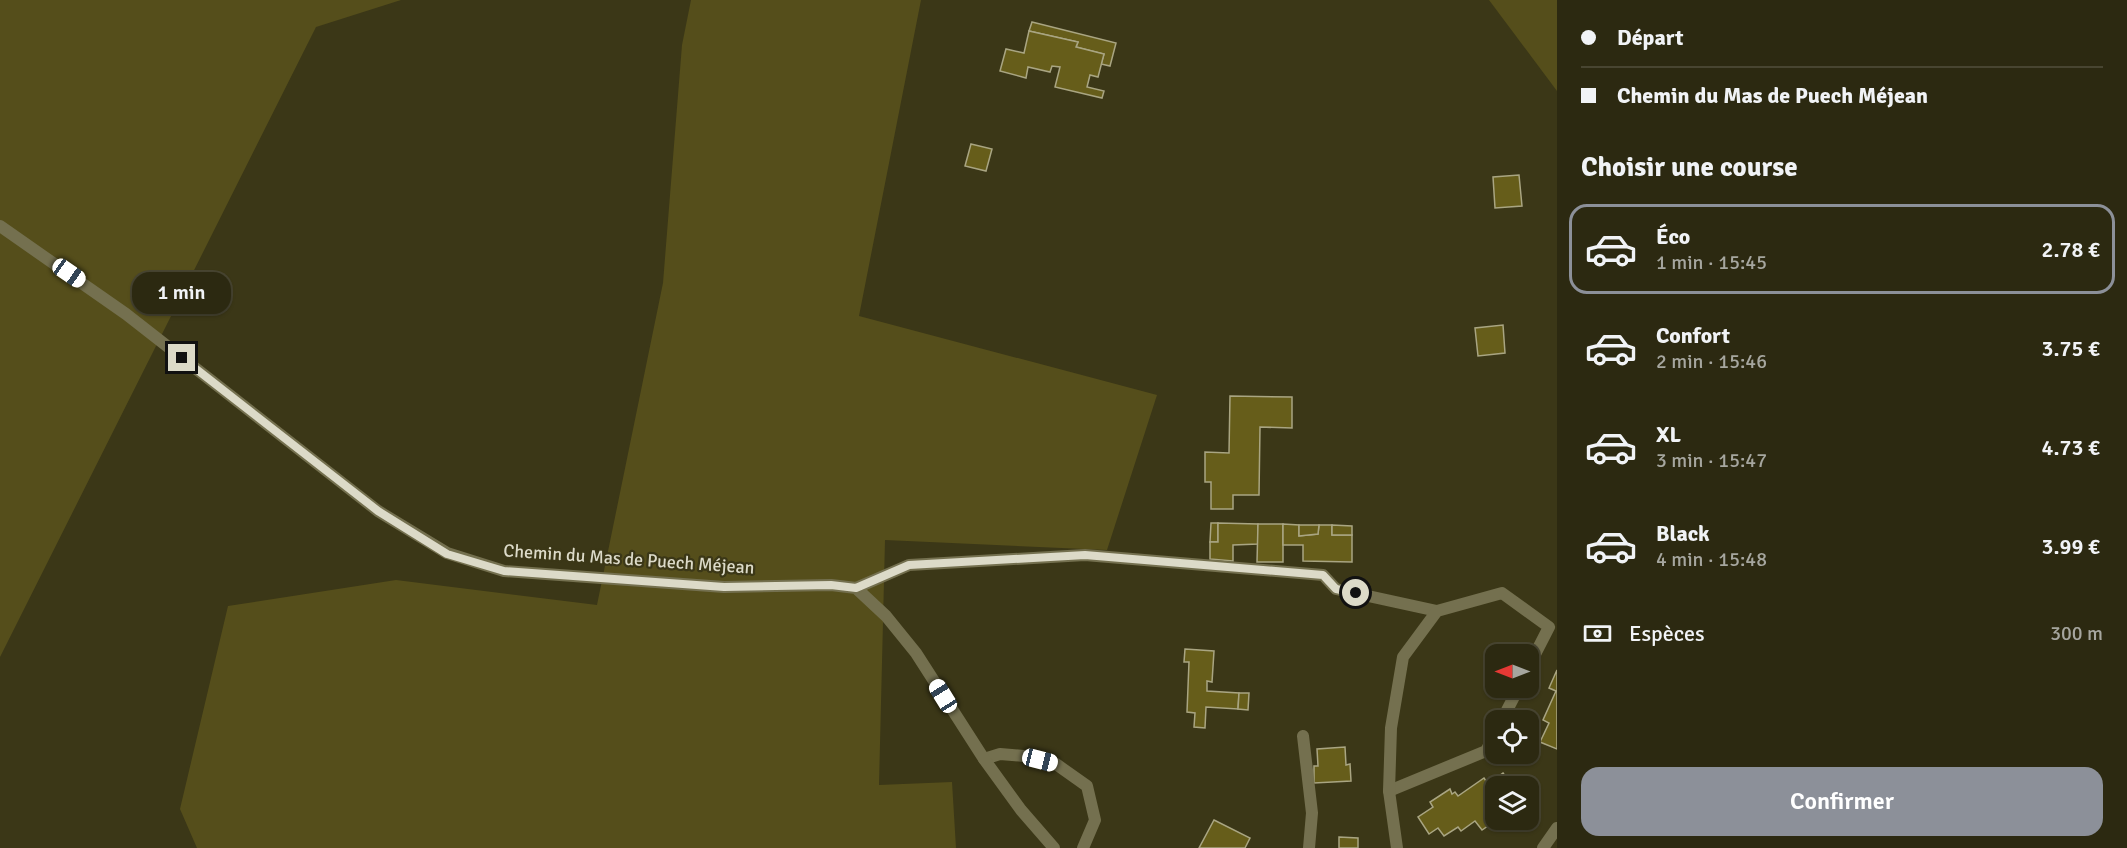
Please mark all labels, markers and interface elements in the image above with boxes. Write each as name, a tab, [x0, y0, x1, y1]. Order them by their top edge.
text: Départ	[1617, 24, 1684, 51]
text: Chemin du Mas de Puech Méjean	[1617, 82, 1928, 109]
text: Choisir une course	[1581, 151, 1798, 184]
icon: car	[1584, 222, 1638, 276]
text: Éco	[1656, 223, 1690, 250]
text: 2.78 €	[2042, 236, 2100, 263]
text: 1 min · 15:45	[1656, 250, 1767, 275]
car	[49, 255, 89, 291]
callout: 1 min	[132, 271, 231, 313]
text: 1 min	[158, 280, 205, 305]
icon: car	[1584, 321, 1638, 375]
text: Confort	[1656, 322, 1730, 349]
text: 3.75 €	[2042, 335, 2100, 362]
route end	[168, 344, 195, 371]
text: 2 min · 15:46	[1656, 349, 1767, 374]
icon: car	[1584, 420, 1638, 474]
text: XL	[1656, 421, 1681, 448]
text: 4.73 €	[2042, 434, 2100, 461]
text: 3 min · 15:47	[1656, 448, 1767, 473]
icon: car	[1584, 519, 1638, 573]
text: Black	[1656, 520, 1710, 547]
text: 3.99 €	[2042, 533, 2100, 560]
street label: Chemin du Mas de Puech Méjean	[503, 539, 755, 579]
text: 4 min · 15:48	[1656, 547, 1767, 572]
route start	[1342, 579, 1369, 606]
icon: cash	[1581, 617, 1614, 650]
text: Espèces	[1629, 620, 1705, 647]
text: 300 m	[2050, 621, 2103, 646]
north arrow	[1485, 644, 1539, 698]
map controls	[1485, 644, 1539, 830]
car	[926, 676, 960, 716]
button: locate	[1485, 710, 1539, 764]
car	[1020, 747, 1060, 773]
button: Confirmer	[1581, 767, 2103, 836]
button: layers	[1485, 776, 1539, 830]

